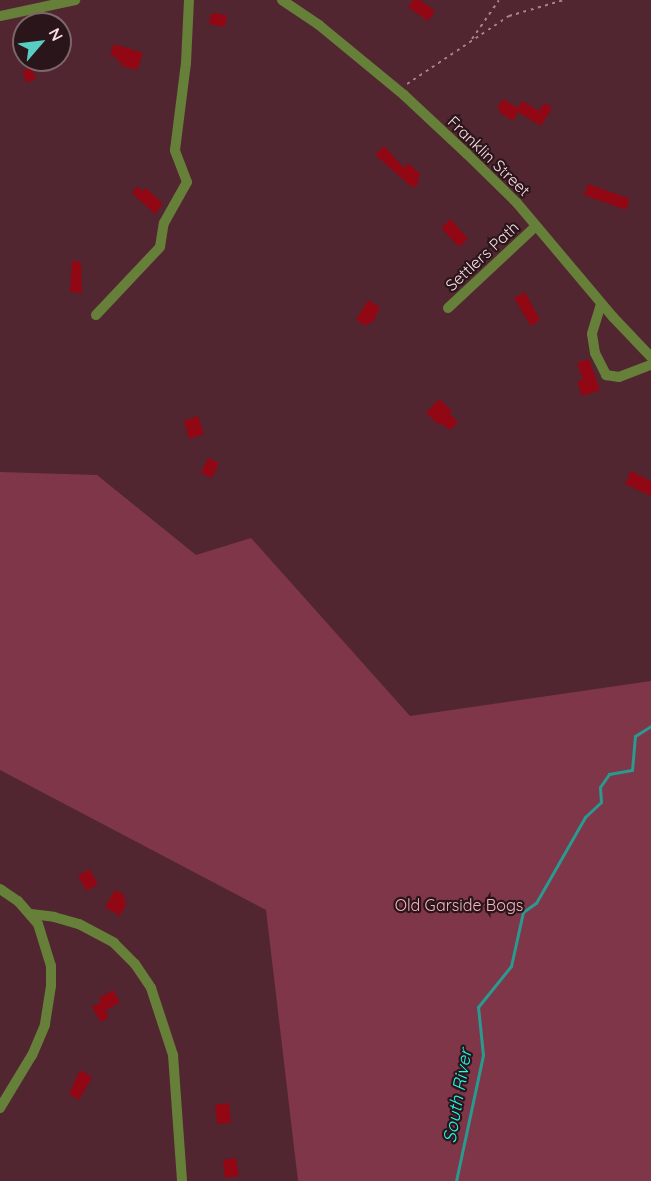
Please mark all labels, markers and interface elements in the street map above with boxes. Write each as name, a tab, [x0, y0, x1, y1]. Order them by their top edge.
north arrow	[12, 12, 72, 72]
text: N	[45, 25, 68, 44]
street label: Franklin Street	[444, 112, 534, 200]
street label: Settlers Path	[441, 217, 523, 295]
park label: Old Garside Bogs	[395, 895, 523, 915]
water label: South River	[439, 1047, 477, 1145]

